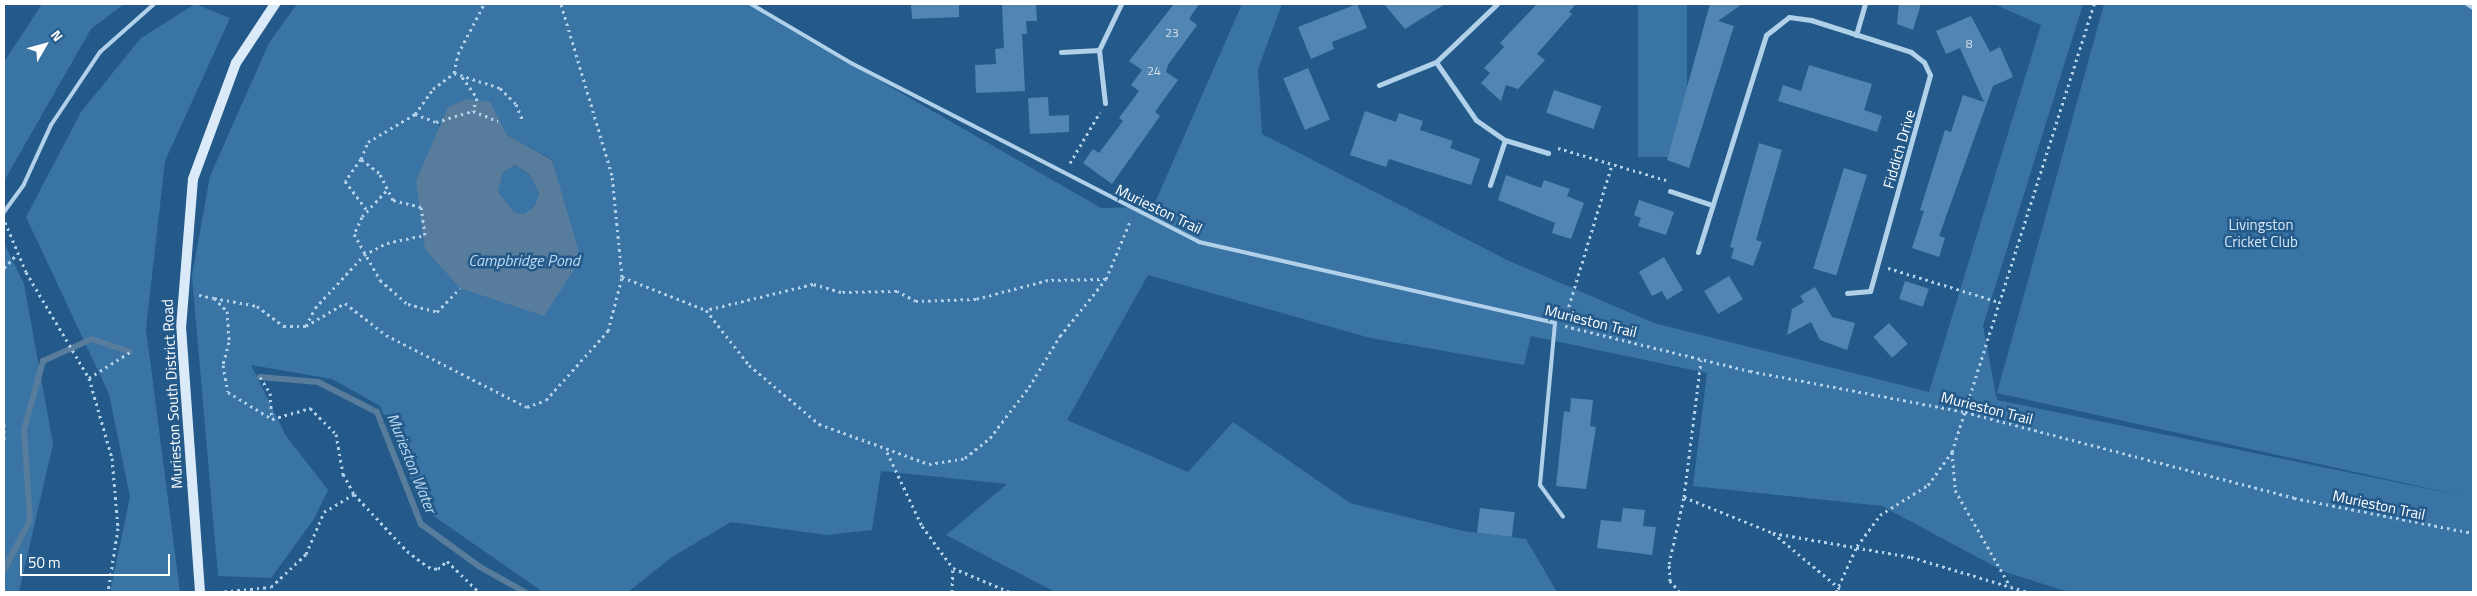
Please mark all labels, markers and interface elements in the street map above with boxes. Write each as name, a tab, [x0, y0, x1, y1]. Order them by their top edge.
north arrow	[20, 20, 70, 70]
text: N	[46, 25, 68, 46]
house number: 23	[1165, 26, 1179, 40]
house number: 8	[1966, 37, 1972, 51]
house number: 24	[1147, 64, 1161, 78]
street label: Fiddich Drive	[1879, 108, 1919, 190]
street label: Murieston Trail	[1113, 180, 1205, 238]
park label: Livingston Cricket Club	[2224, 215, 2298, 250]
water label: Campbridge Pond	[468, 250, 580, 270]
street label: Murieston South District Road	[158, 299, 186, 489]
street label: Murieston Trail	[1543, 301, 1639, 341]
street label: Murieston Trail	[1939, 388, 2035, 428]
water label: Murieston Water	[383, 410, 441, 516]
street label: Murieston Trail	[2331, 486, 2427, 524]
scale bar	[22, 544, 172, 576]
text: 50 m	[28, 551, 61, 574]

